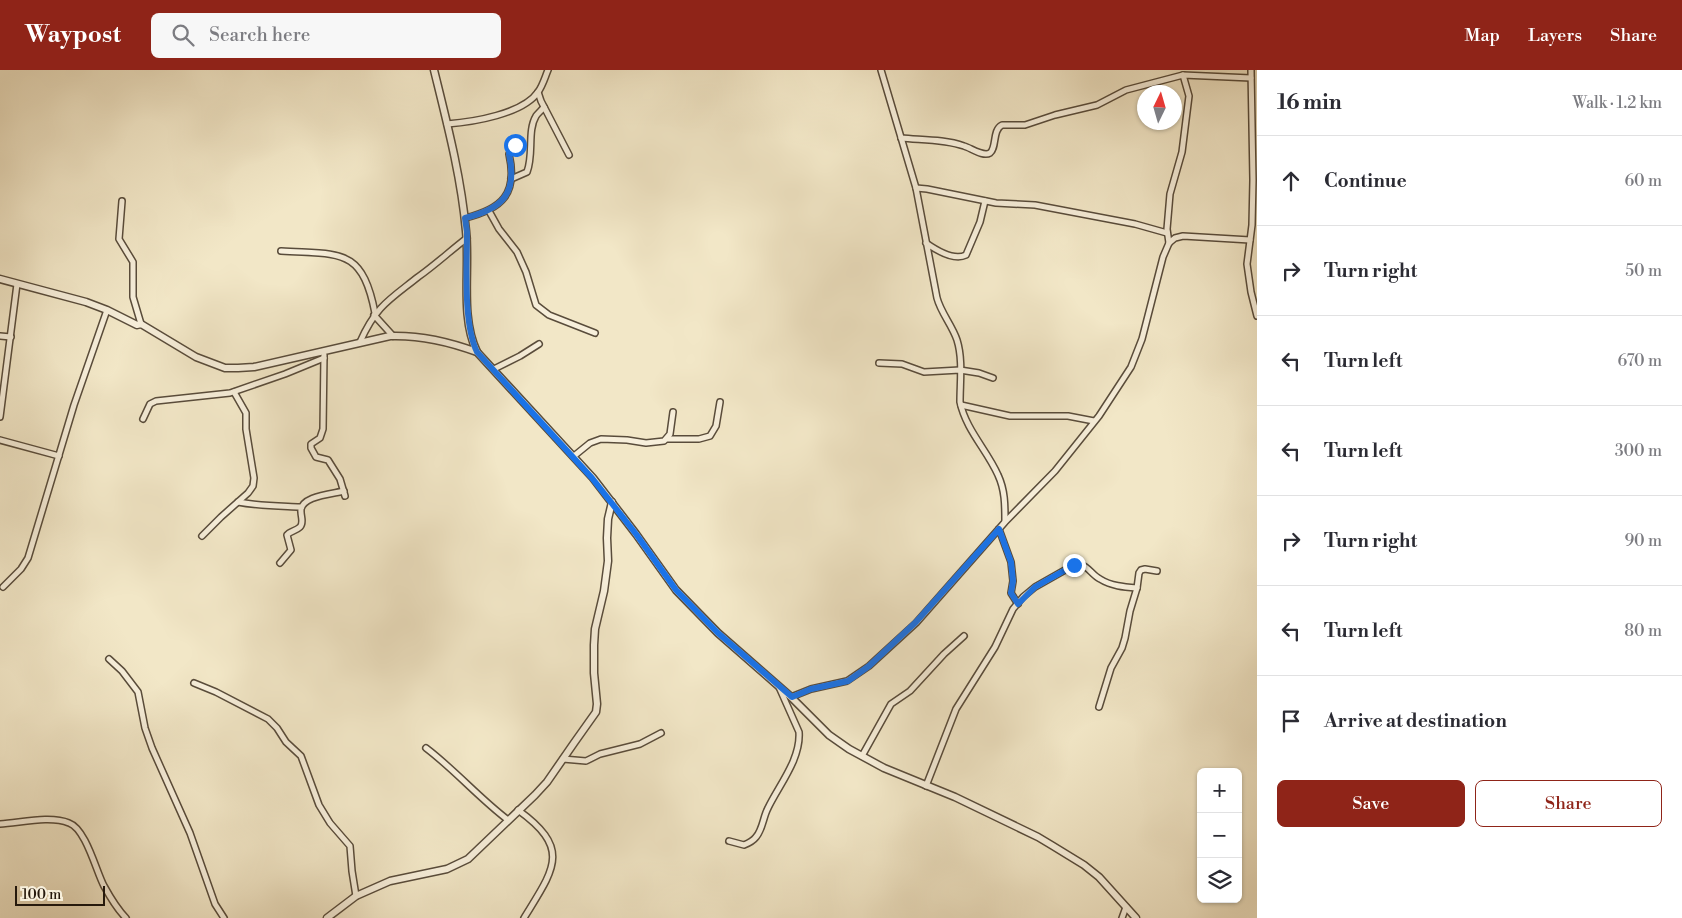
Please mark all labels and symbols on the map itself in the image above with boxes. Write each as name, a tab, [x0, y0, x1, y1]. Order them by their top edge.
north arrow	[1137, 85, 1182, 130]
route start	[504, 134, 527, 157]
route end	[1063, 554, 1086, 577]
scale bar	[15, 883, 105, 906]

